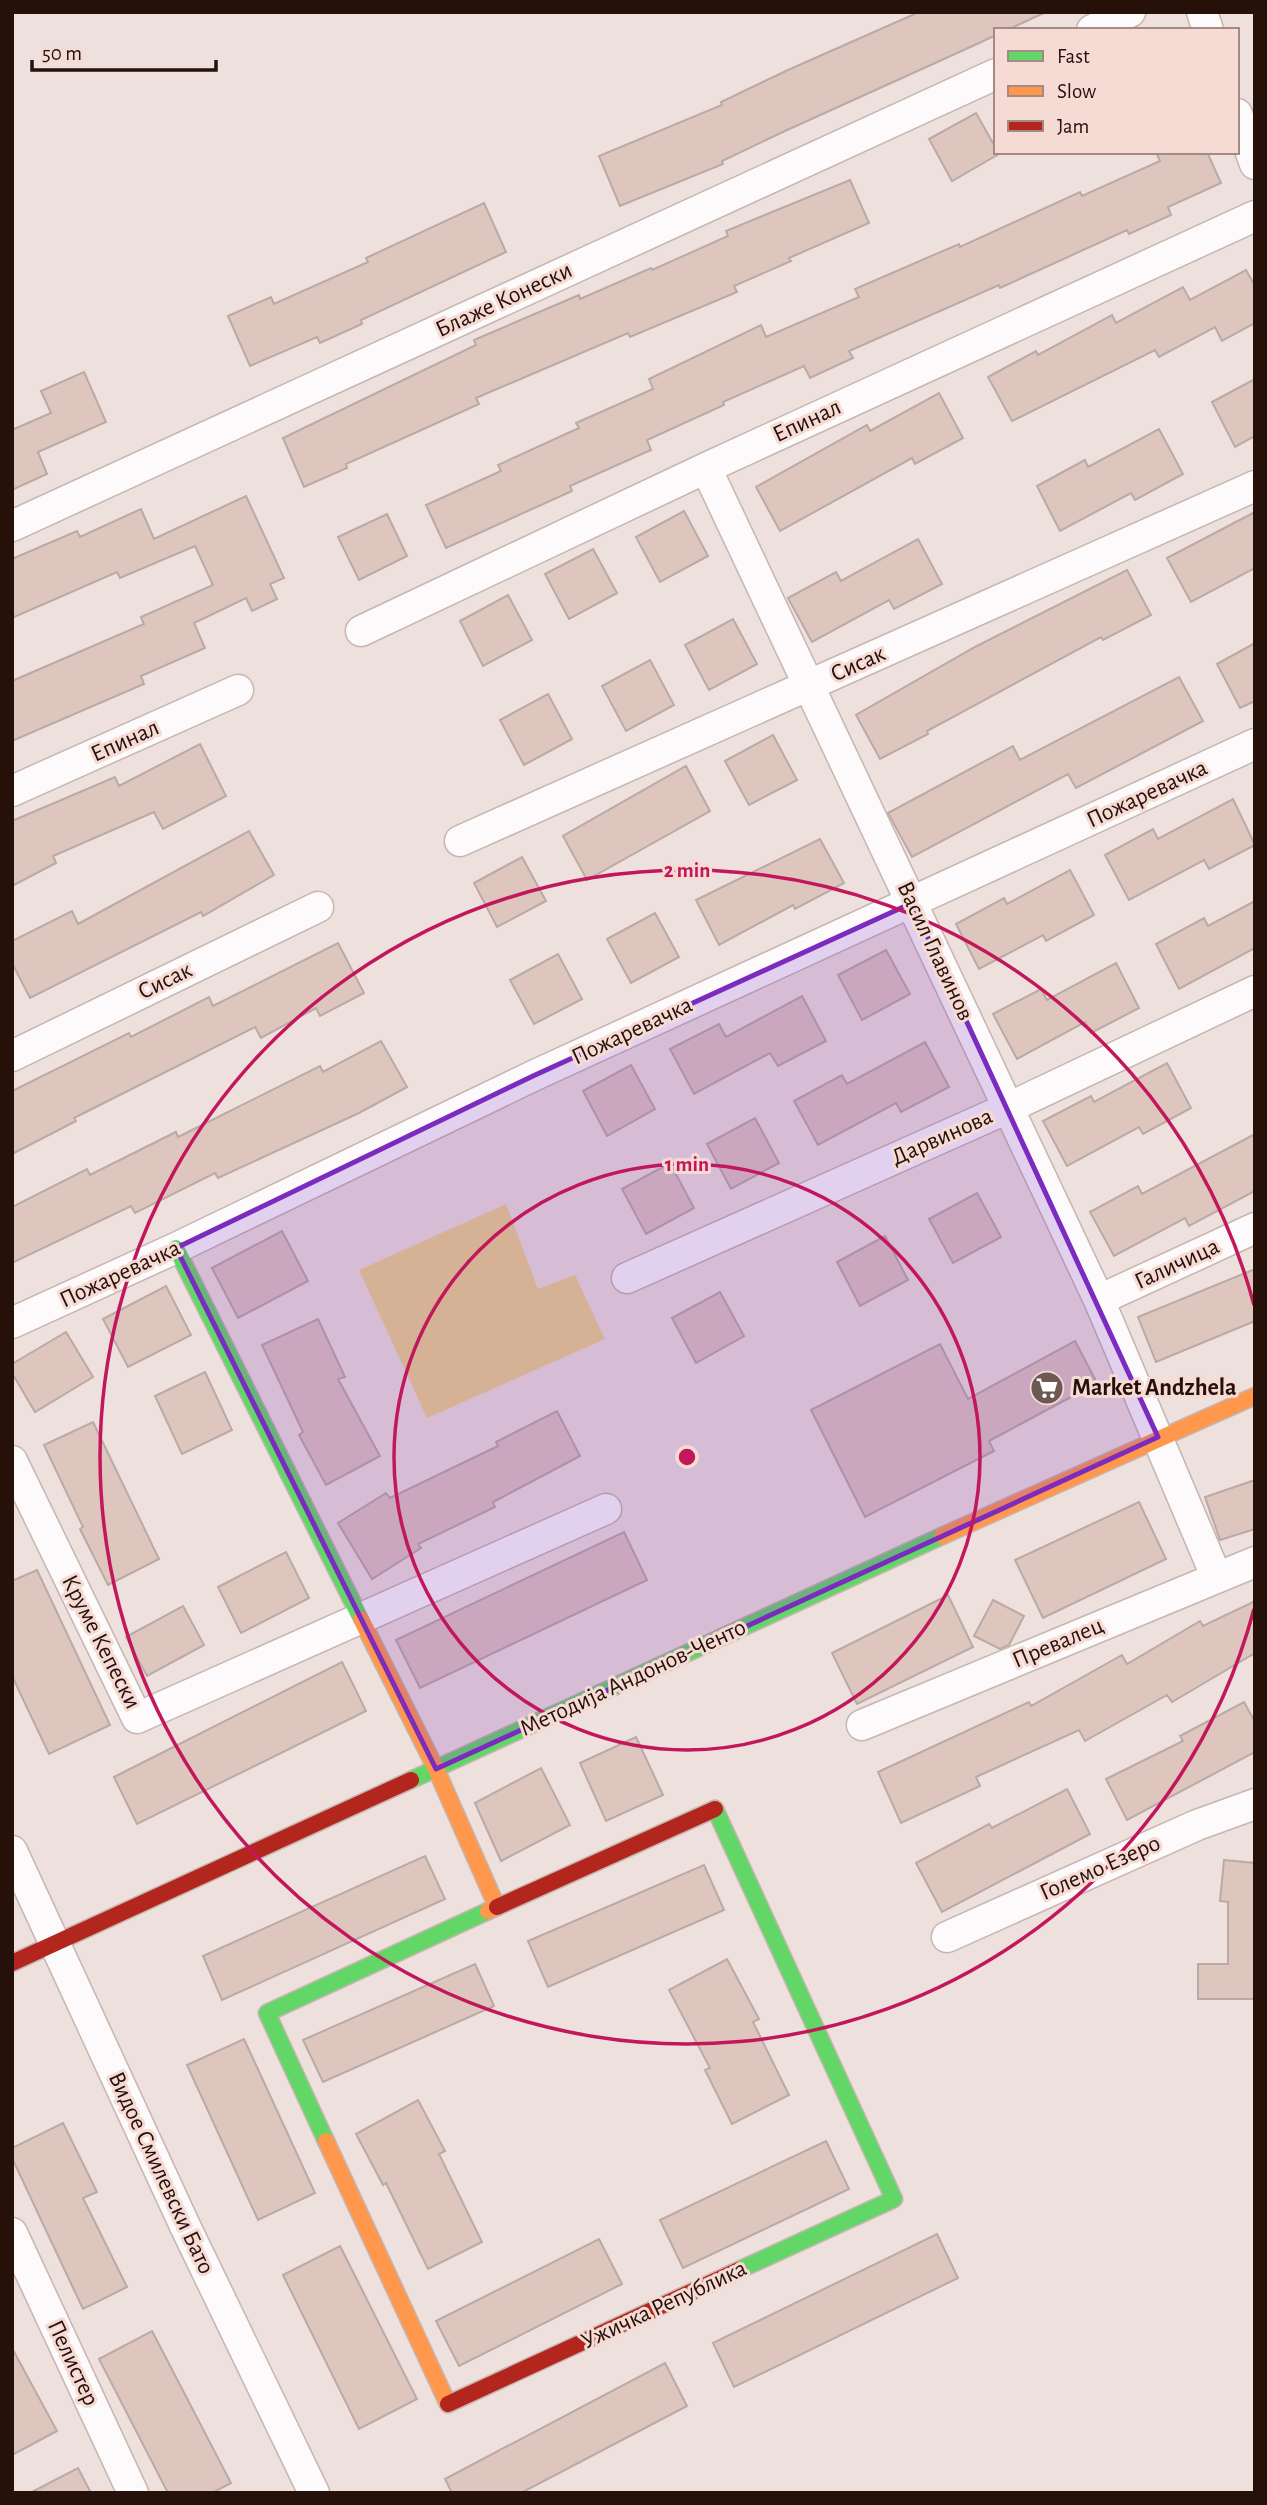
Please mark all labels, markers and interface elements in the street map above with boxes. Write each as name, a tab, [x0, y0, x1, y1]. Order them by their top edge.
scale bar	[32, 28, 215, 72]
legend	[994, 28, 1239, 154]
text: 50 m	[42, 43, 82, 64]
text: Fast	[1057, 46, 1090, 67]
text: Slow	[1057, 81, 1096, 102]
text: Jam	[1057, 116, 1089, 137]
street label: Блаже Конески	[432, 258, 576, 342]
street label: Епинал	[769, 395, 845, 447]
street label: Сисак	[827, 641, 889, 687]
street label: Епинал	[87, 715, 163, 767]
street label: Пожаревачка	[1083, 756, 1211, 832]
text: 2 min	[664, 860, 710, 881]
street label: Васил Главинов	[892, 878, 978, 1024]
street label: Сисак	[134, 958, 196, 1004]
street label: Пожаревачка	[568, 993, 696, 1069]
street label: Дарвинова	[888, 1104, 996, 1170]
text: 1 min	[665, 1154, 709, 1175]
street label: Галичица	[1131, 1234, 1223, 1294]
street label: Пожаревачка	[56, 1236, 184, 1312]
supermarket icon: Market Andzhela	[1028, 1369, 1066, 1407]
place label: Market Andzhela	[1072, 1376, 1237, 1400]
centre of rings	[675, 1445, 699, 1469]
street label: Круме Кепески	[57, 1571, 145, 1713]
street label: Превалец	[1009, 1613, 1107, 1673]
street label: Методија Андонов-Ченто	[516, 1615, 750, 1741]
street label: Големо Езеро	[1036, 1831, 1164, 1905]
street label: Видое Смилевски Бато	[104, 2068, 218, 2278]
street label: Ужичка Република	[578, 2256, 750, 2354]
street label: Пелистер	[43, 2317, 103, 2409]

